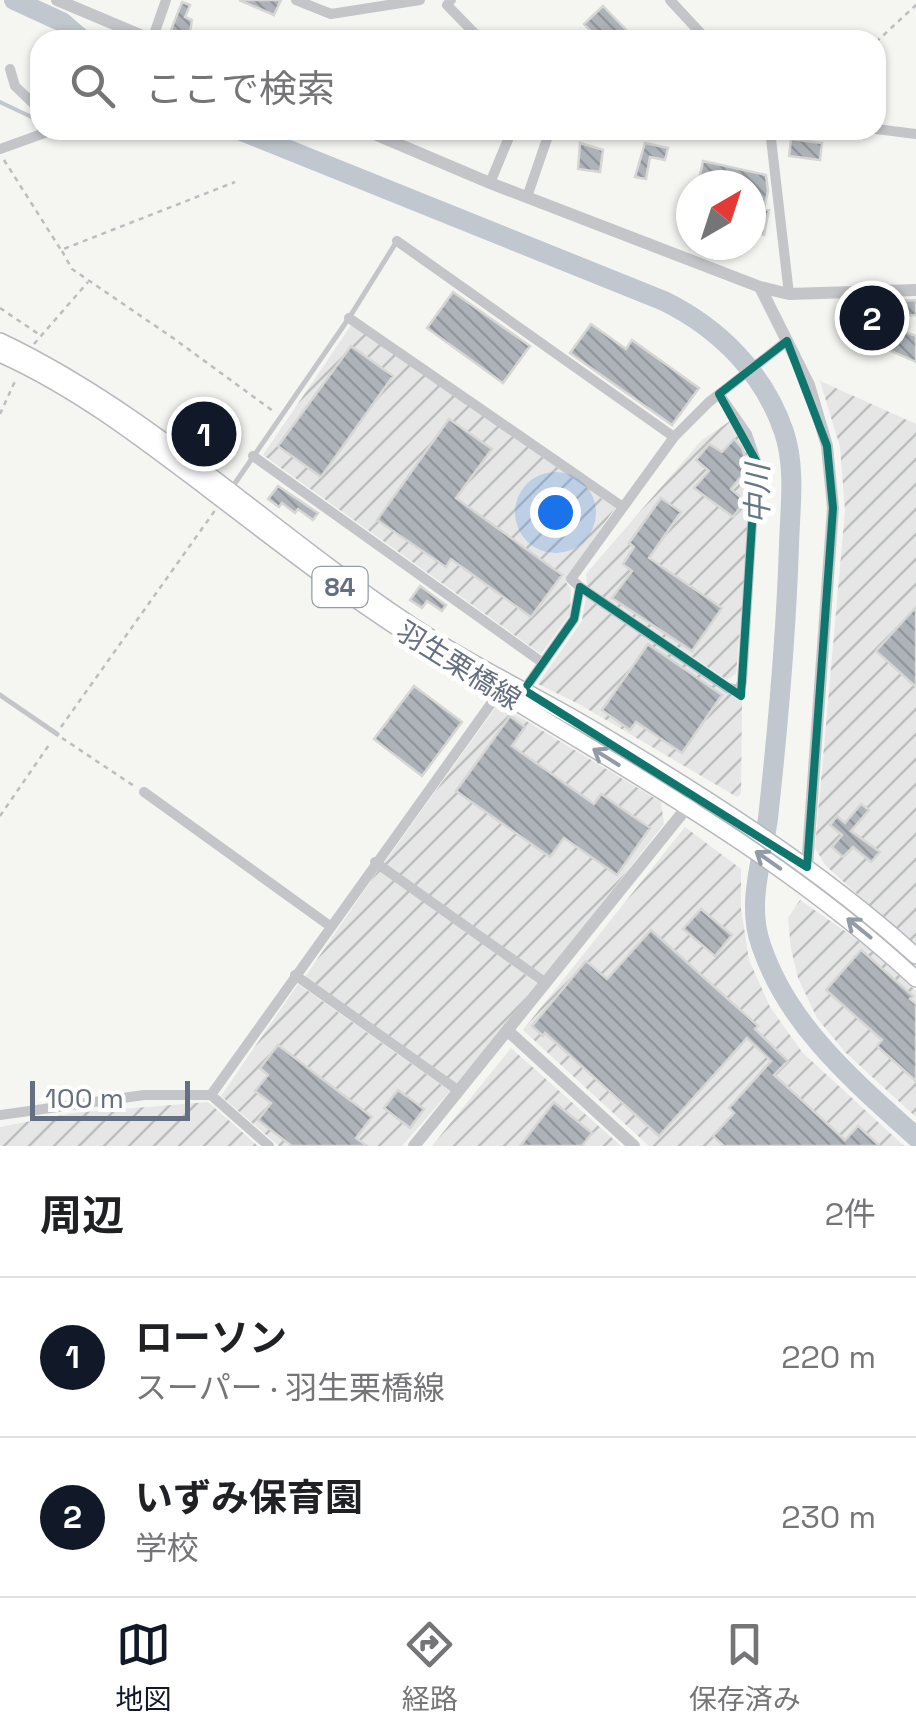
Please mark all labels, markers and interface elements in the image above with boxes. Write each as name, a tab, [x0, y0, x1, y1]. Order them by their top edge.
search box	[30, 30, 886, 140]
icon: search	[65, 58, 120, 113]
text: ここで検索	[145, 65, 335, 113]
north arrow	[676, 170, 766, 260]
pin: 2	[840, 280, 904, 356]
pin: 1	[172, 396, 236, 472]
water label: 中川	[738, 461, 777, 524]
your location	[530, 487, 581, 538]
road number: 84	[312, 567, 368, 607]
street label: 羽生栗橋線	[390, 613, 528, 717]
one-way arrow	[592, 746, 621, 767]
one-way arrow	[754, 849, 782, 870]
one-way arrow	[846, 918, 873, 939]
scale bar	[30, 1076, 190, 1120]
text: 100 m	[45, 1080, 124, 1116]
text: 周辺	[40, 1189, 124, 1242]
text: 2件	[825, 1194, 876, 1234]
text: ローソン	[135, 1314, 287, 1362]
text: 1	[65, 1337, 80, 1377]
text: 220 m	[781, 1337, 876, 1377]
text: スーパー · 羽生栗橋線	[135, 1368, 445, 1408]
text: いずみ保育園	[135, 1474, 363, 1522]
text: 2	[63, 1497, 82, 1537]
text: 230 m	[781, 1497, 876, 1537]
text: 学校	[135, 1528, 199, 1568]
tab: 地図	[115, 1617, 171, 1717]
tab: 経路	[402, 1617, 458, 1717]
tab: 保存済み	[689, 1617, 801, 1717]

